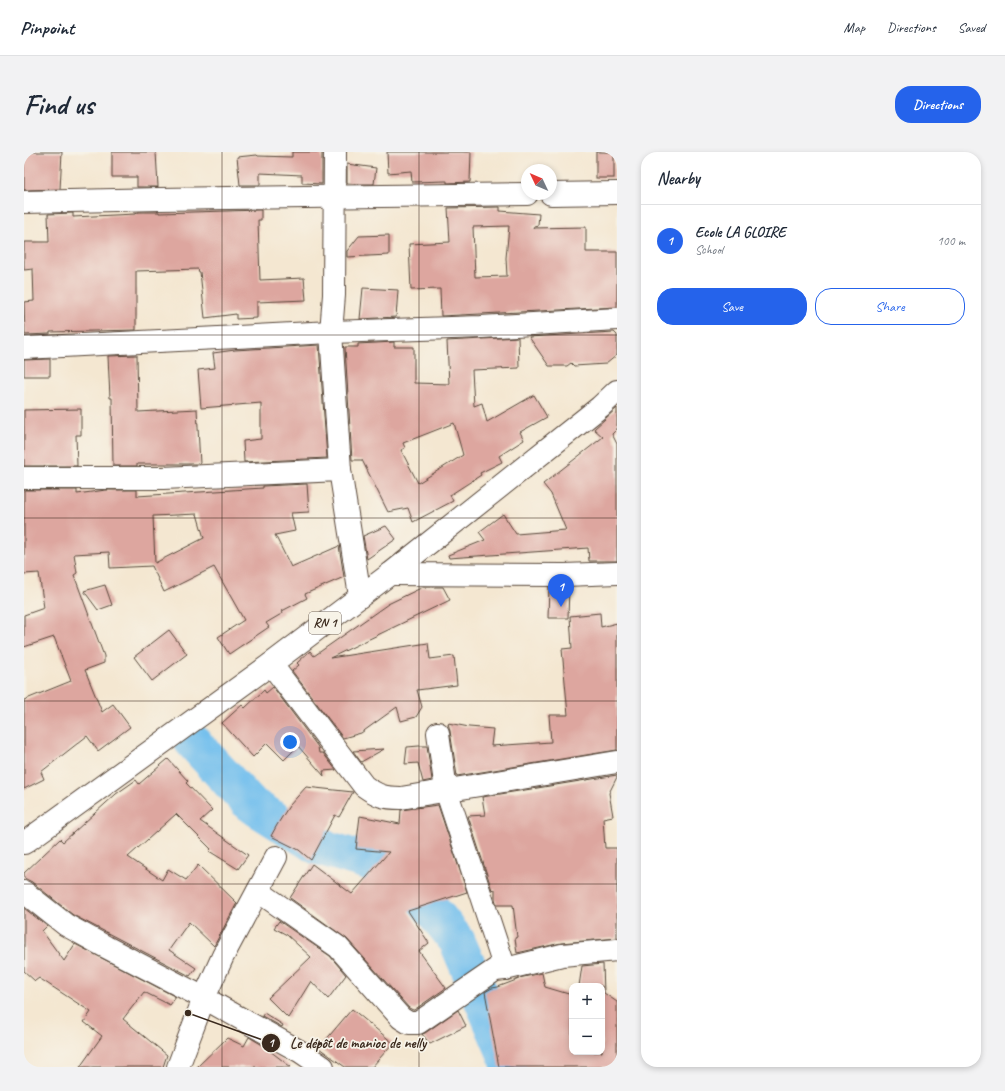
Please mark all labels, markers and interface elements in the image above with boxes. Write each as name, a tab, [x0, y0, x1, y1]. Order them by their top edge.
text: Pinpoint	[20, 16, 74, 40]
text: Map	[844, 19, 865, 36]
text: Directions	[887, 19, 936, 36]
text: Saved	[958, 19, 985, 36]
button: Directions	[895, 86, 981, 123]
text: Find us	[24, 87, 94, 122]
north arrow	[521, 164, 557, 200]
text: Nearby	[657, 168, 700, 189]
text: Ecole LA GLOIRE	[695, 223, 785, 242]
text: 1	[667, 233, 673, 249]
text: 100 m	[937, 233, 965, 249]
text: School	[695, 242, 723, 258]
button: Save	[657, 288, 807, 325]
button: Share	[815, 288, 965, 325]
pin: 1	[548, 574, 574, 607]
road number: RN 1	[309, 612, 341, 634]
your location	[280, 732, 300, 752]
map controls	[569, 983, 605, 1055]
button: +	[569, 983, 605, 1019]
button: −	[569, 1019, 605, 1055]
callout: Le dépôt de manioc de nelly	[261, 1029, 434, 1056]
text: Le dépôt de manioc de nelly	[290, 1034, 428, 1053]
text: 1	[268, 1035, 275, 1051]

